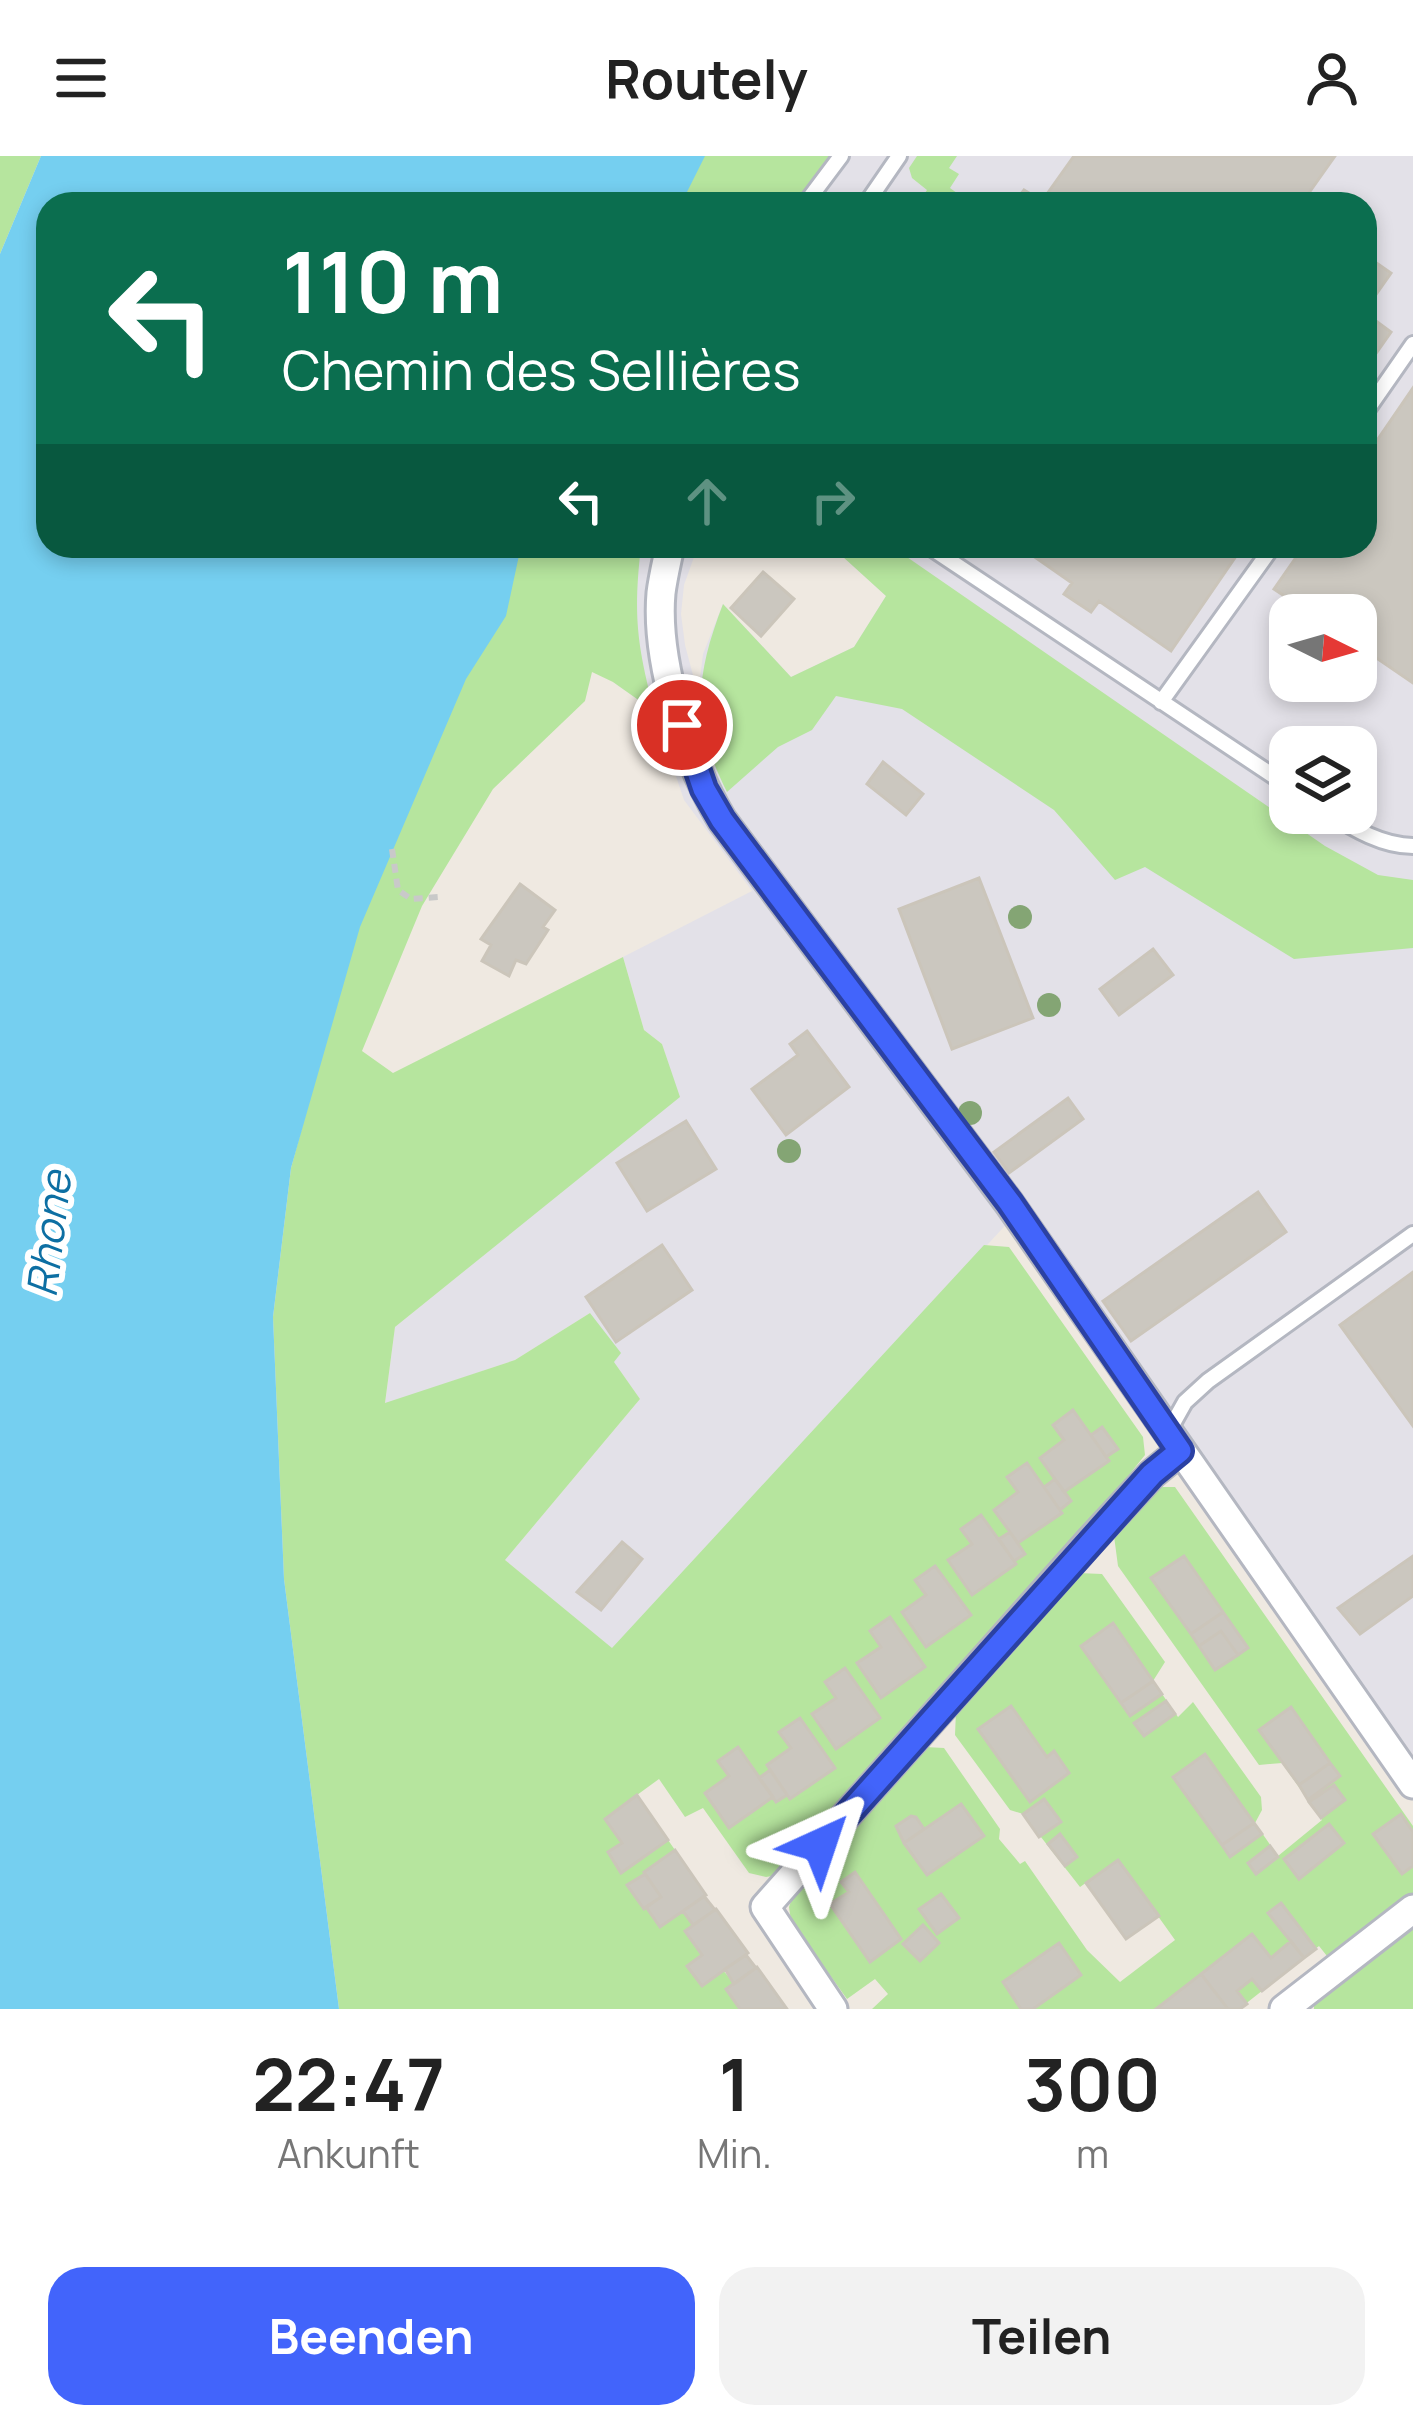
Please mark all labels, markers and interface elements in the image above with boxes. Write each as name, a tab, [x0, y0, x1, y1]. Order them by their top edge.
text: Routely	[605, 41, 808, 115]
icon: menu	[48, 45, 114, 111]
icon: person	[1299, 45, 1365, 111]
text: 110 m	[282, 223, 503, 338]
icon: left	[84, 240, 240, 396]
text: Chemin des Sellières	[282, 332, 801, 406]
icon: left	[548, 468, 614, 534]
icon: ahead	[674, 468, 740, 534]
icon: right	[800, 468, 866, 534]
north arrow	[1269, 594, 1377, 702]
map controls	[1269, 594, 1377, 834]
pin	[631, 674, 733, 776]
icon: arrive	[649, 692, 715, 758]
button: layers	[1269, 726, 1377, 834]
water label: Rhone	[12, 1166, 85, 1300]
position arrow	[757, 1782, 883, 1908]
text: 22:47	[252, 2034, 445, 2133]
text: 1	[719, 2034, 750, 2133]
text: 300	[1024, 2034, 1161, 2133]
text: Ankunft	[277, 2126, 420, 2180]
text: Min.	[697, 2126, 772, 2180]
text: m	[1076, 2126, 1109, 2180]
button: Beenden	[48, 2267, 695, 2405]
button: Teilen	[719, 2267, 1365, 2405]

